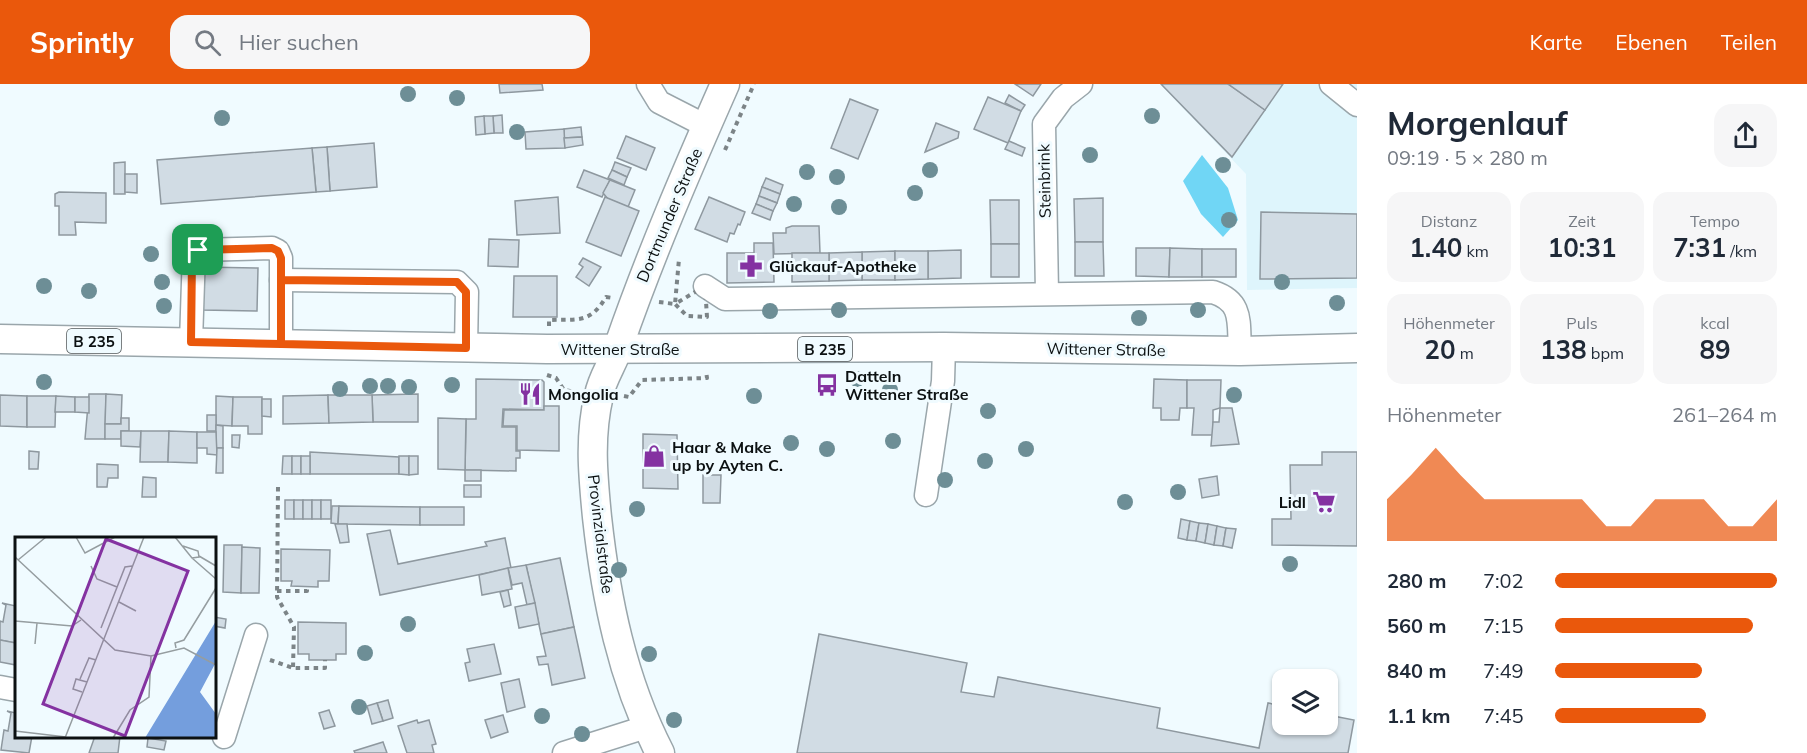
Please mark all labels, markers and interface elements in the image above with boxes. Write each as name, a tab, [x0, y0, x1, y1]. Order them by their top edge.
search box	[170, 15, 590, 69]
text: Sprintly	[30, 25, 134, 60]
icon: search	[191, 26, 224, 59]
text: Hier suchen	[239, 28, 359, 56]
text: Karte	[1530, 29, 1582, 55]
text: Ebenen	[1615, 29, 1688, 55]
text: Teilen	[1721, 29, 1777, 55]
text: Morgenlauf	[1387, 102, 1567, 143]
button: share	[1714, 104, 1777, 167]
street label: Steinbrink	[1033, 143, 1055, 218]
street label: Dortmunder Straße	[632, 145, 706, 285]
text: 09:19 · 5 × 280 m	[1387, 145, 1548, 170]
text: Distanz	[1421, 211, 1477, 231]
text: Zeit	[1568, 211, 1596, 231]
text: Tempo	[1690, 211, 1740, 231]
pin	[172, 224, 223, 275]
text: 1.40	[1409, 231, 1462, 264]
text: 10:31	[1548, 231, 1616, 264]
text: 7:31	[1673, 231, 1726, 264]
icon: arrive	[181, 233, 214, 266]
text: km	[1462, 241, 1489, 261]
text: /km	[1726, 241, 1757, 261]
pharmacy icon: Glückauf-Apotheke	[738, 253, 764, 279]
place label: Glückauf-Apotheke	[769, 256, 917, 276]
text: Höhenmeter	[1403, 313, 1495, 333]
text: Puls	[1566, 313, 1598, 333]
text: kcal	[1700, 313, 1730, 333]
road number: B 235	[67, 329, 121, 353]
text: 20	[1424, 333, 1455, 366]
text: 138	[1540, 333, 1587, 366]
text: 89	[1699, 333, 1731, 366]
road number: B 235	[798, 337, 852, 361]
street label: Wittener Straße	[1046, 338, 1166, 360]
street label: Wittener Straße	[561, 339, 680, 359]
text: m	[1455, 343, 1474, 363]
text: bpm	[1587, 343, 1624, 363]
place label: Datteln Wittener Straße	[845, 366, 969, 404]
bus stop icon: Datteln Wittener Straße	[814, 372, 840, 398]
restaurant icon: Mongolia	[517, 381, 543, 407]
place label: Mongolia	[548, 384, 619, 404]
text: Höhenmeter	[1387, 402, 1502, 427]
text: 261–264 m	[1672, 402, 1777, 427]
place label: Haar & Make up by Ayten C.	[672, 437, 783, 475]
shop icon: Haar & Make up by Ayten C.	[641, 443, 667, 469]
street label: Provinzialstraße	[584, 473, 618, 595]
supermarket icon: Lidl	[1311, 489, 1337, 515]
place label: Lidl	[1279, 492, 1306, 512]
inset map	[15, 537, 216, 738]
text: 280 m	[1387, 568, 1446, 593]
text: 7:02	[1483, 568, 1524, 593]
text: 560 m	[1387, 613, 1446, 638]
text: 7:15	[1483, 613, 1524, 638]
text: 840 m	[1387, 658, 1446, 683]
text: 7:49	[1483, 658, 1524, 683]
map controls	[1272, 669, 1338, 735]
button: layers	[1272, 669, 1338, 735]
text: 1.1 km	[1387, 703, 1450, 728]
text: 7:45	[1483, 703, 1524, 728]

